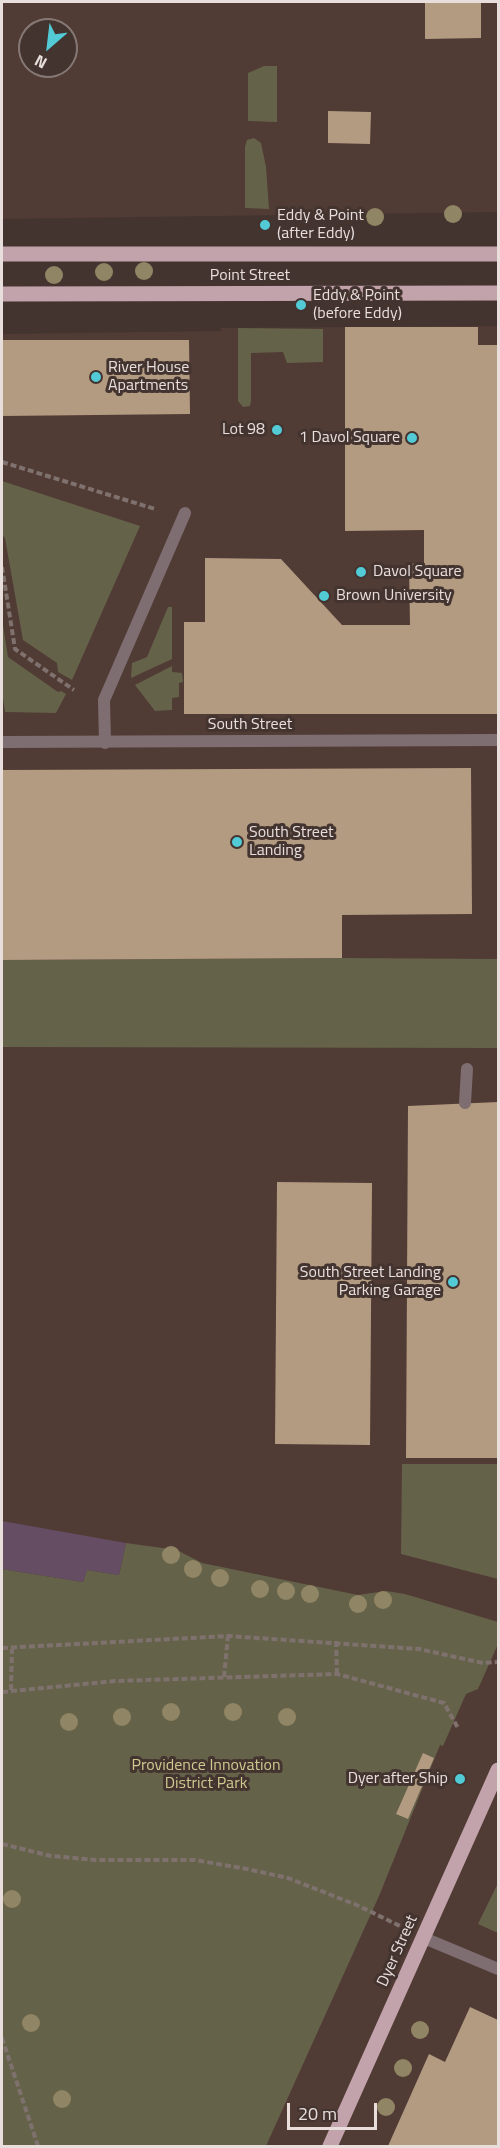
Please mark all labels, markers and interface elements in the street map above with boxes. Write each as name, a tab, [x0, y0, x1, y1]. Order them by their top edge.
north arrow	[18, 18, 78, 78]
text: N	[30, 49, 51, 75]
place label: Eddy & Point (after Eddy)	[277, 206, 364, 244]
marker: Eddy & Point (after Eddy)	[258, 218, 272, 232]
street label: Point Street	[210, 266, 290, 286]
place label: Eddy & Point (before Eddy)	[313, 286, 402, 324]
marker: Eddy & Point (before Eddy)	[294, 298, 308, 312]
place label: River House Apartments	[108, 358, 189, 396]
marker: River House Apartments	[89, 370, 103, 384]
place label: Lot 98	[222, 420, 265, 440]
marker: Lot 98	[270, 423, 284, 437]
place label: 1 Davol Square	[299, 428, 400, 448]
marker: 1 Davol Square	[405, 431, 419, 445]
place label: Davol Square	[373, 562, 462, 582]
marker: Davol Square	[354, 565, 368, 579]
place label: Brown University	[336, 586, 452, 606]
marker: Brown University	[317, 589, 331, 603]
street label: South Street	[208, 715, 292, 735]
place label: South Street Landing	[249, 823, 334, 861]
marker: South Street Landing	[230, 835, 244, 849]
place label: South Street Landing Parking Garage	[300, 1263, 441, 1301]
marker: South Street Landing Parking Garage	[446, 1275, 460, 1289]
park label: Providence Innovation District Park	[131, 1756, 281, 1794]
place label: Dyer after Ship	[348, 1769, 448, 1789]
marker: Dyer after Ship	[453, 1772, 467, 1786]
street label: Dyer Street	[374, 1912, 422, 1990]
scale bar	[290, 2091, 380, 2129]
text: 20 m	[298, 2100, 337, 2127]

